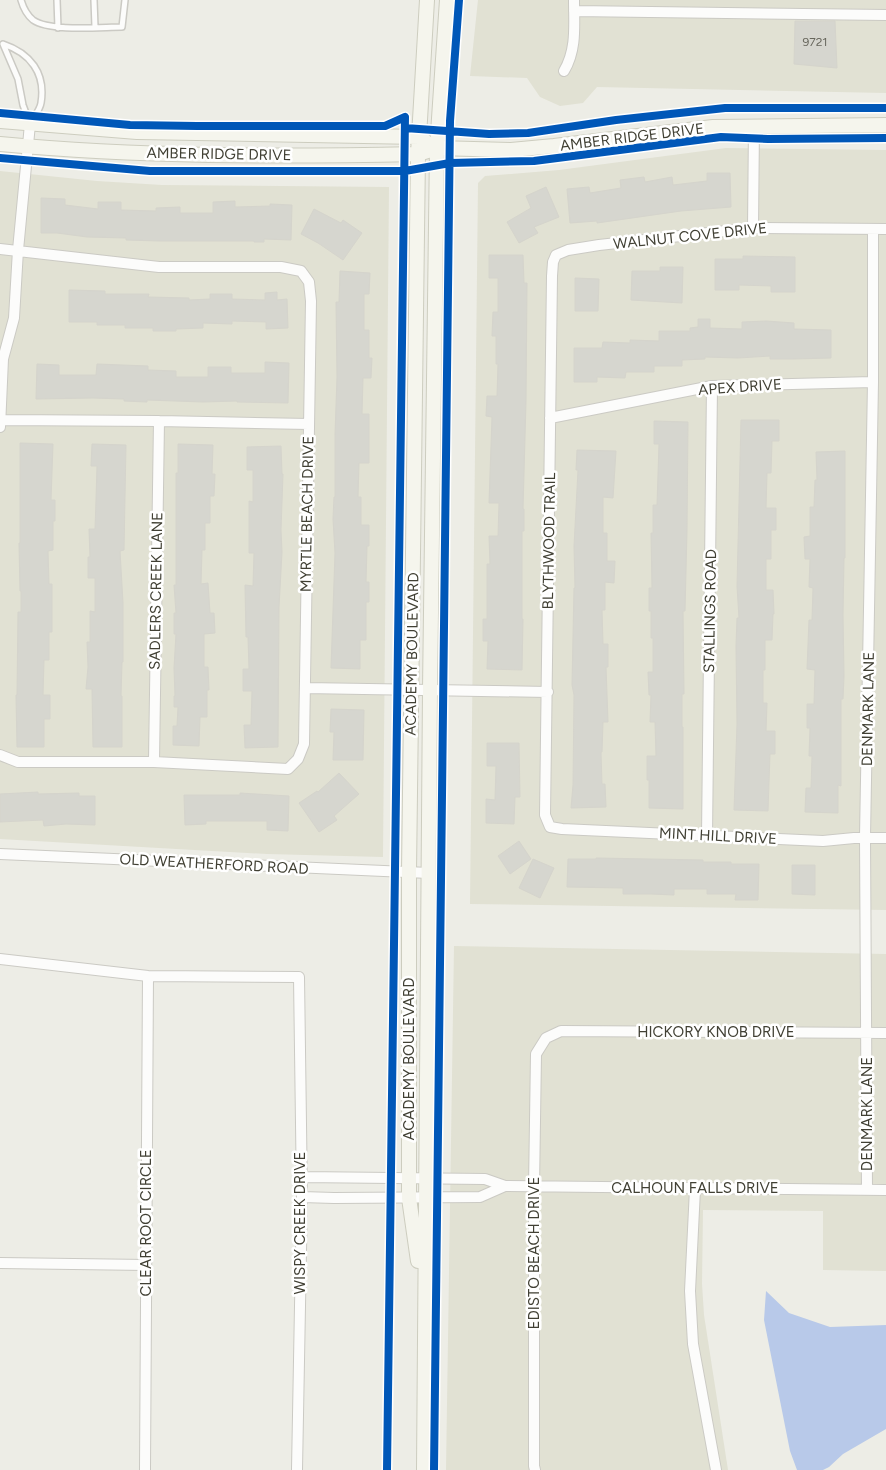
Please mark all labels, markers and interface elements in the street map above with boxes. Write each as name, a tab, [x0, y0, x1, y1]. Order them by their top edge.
house number: 9721	[803, 35, 827, 49]
street label: AMBER RIDGE DRIVE	[559, 119, 705, 155]
street label: AMBER RIDGE DRIVE	[146, 144, 292, 164]
street label: WALNUT COVE DRIVE	[612, 219, 768, 253]
street label: APEX DRIVE	[698, 375, 782, 399]
street label: MYRTLE BEACH DRIVE	[297, 436, 317, 592]
street label: BLYTHWOOD TRAIL	[539, 472, 559, 610]
street label: SADLERS CREEK LANE	[146, 512, 166, 670]
street label: STALLINGS ROAD	[700, 549, 720, 673]
street label: ACADEMY BOULEVARD	[402, 572, 422, 736]
street label: DENMARK LANE	[858, 652, 878, 766]
street label: MINT HILL DRIVE	[659, 824, 777, 848]
street label: OLD WEATHERFORD ROAD	[119, 850, 309, 878]
street label: ACADEMY BOULEVARD	[400, 977, 418, 1141]
street label: HICKORY KNOB DRIVE	[637, 1023, 795, 1041]
street label: DENMARK LANE	[858, 1057, 876, 1171]
street label: CLEAR ROOT CIRCLE	[137, 1149, 155, 1297]
street label: WISPY CREEK DRIVE	[291, 1152, 309, 1295]
street label: EDISTO BEACH DRIVE	[525, 1177, 543, 1329]
street label: CALHOUN FALLS DRIVE	[611, 1179, 779, 1197]

